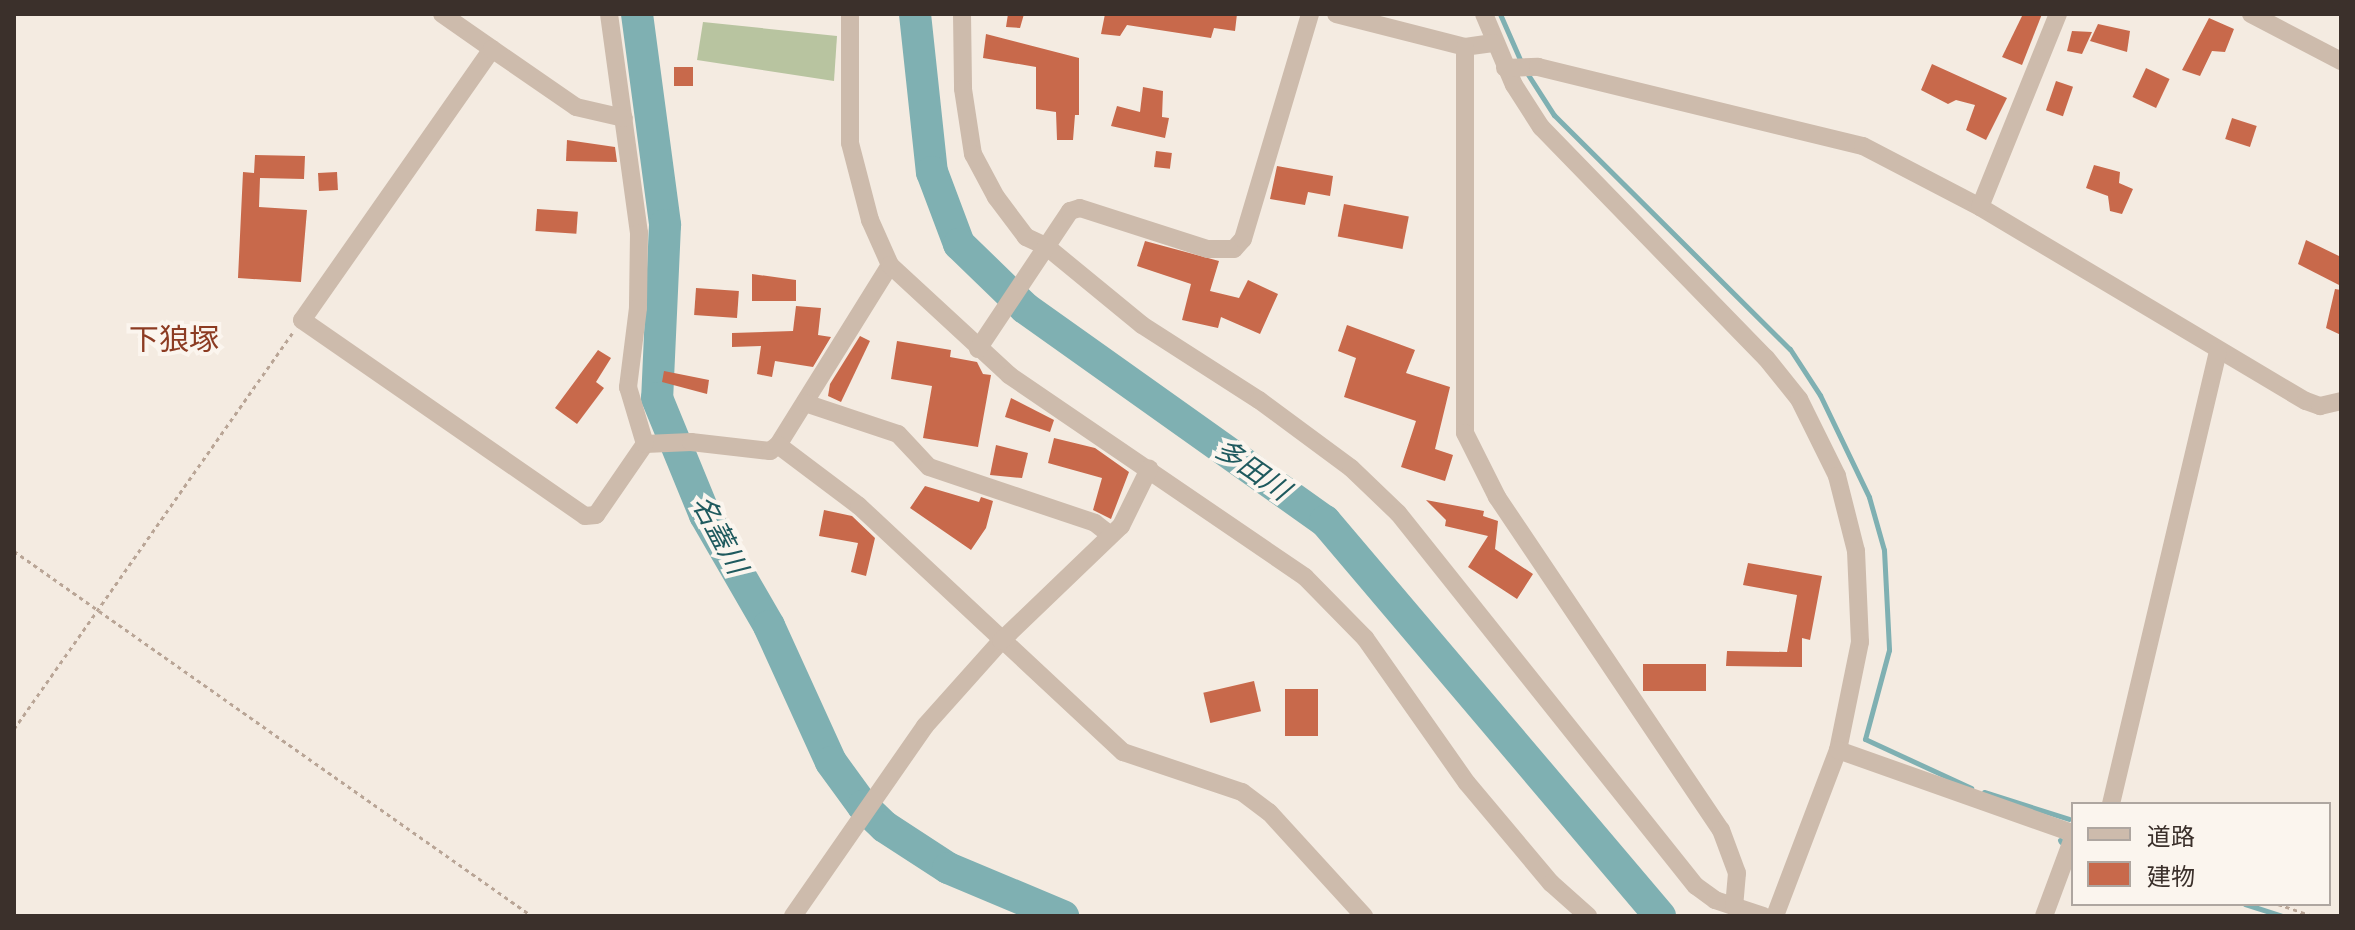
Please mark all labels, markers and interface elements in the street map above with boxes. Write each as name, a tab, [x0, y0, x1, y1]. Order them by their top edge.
district label: 下狼塚	[129, 322, 219, 358]
water label: 多田川	[1208, 432, 1296, 508]
water label: 名蓋川	[684, 490, 754, 580]
legend	[2071, 802, 2331, 906]
text: 道路	[2147, 821, 2195, 852]
text: 建物	[2147, 861, 2195, 892]

